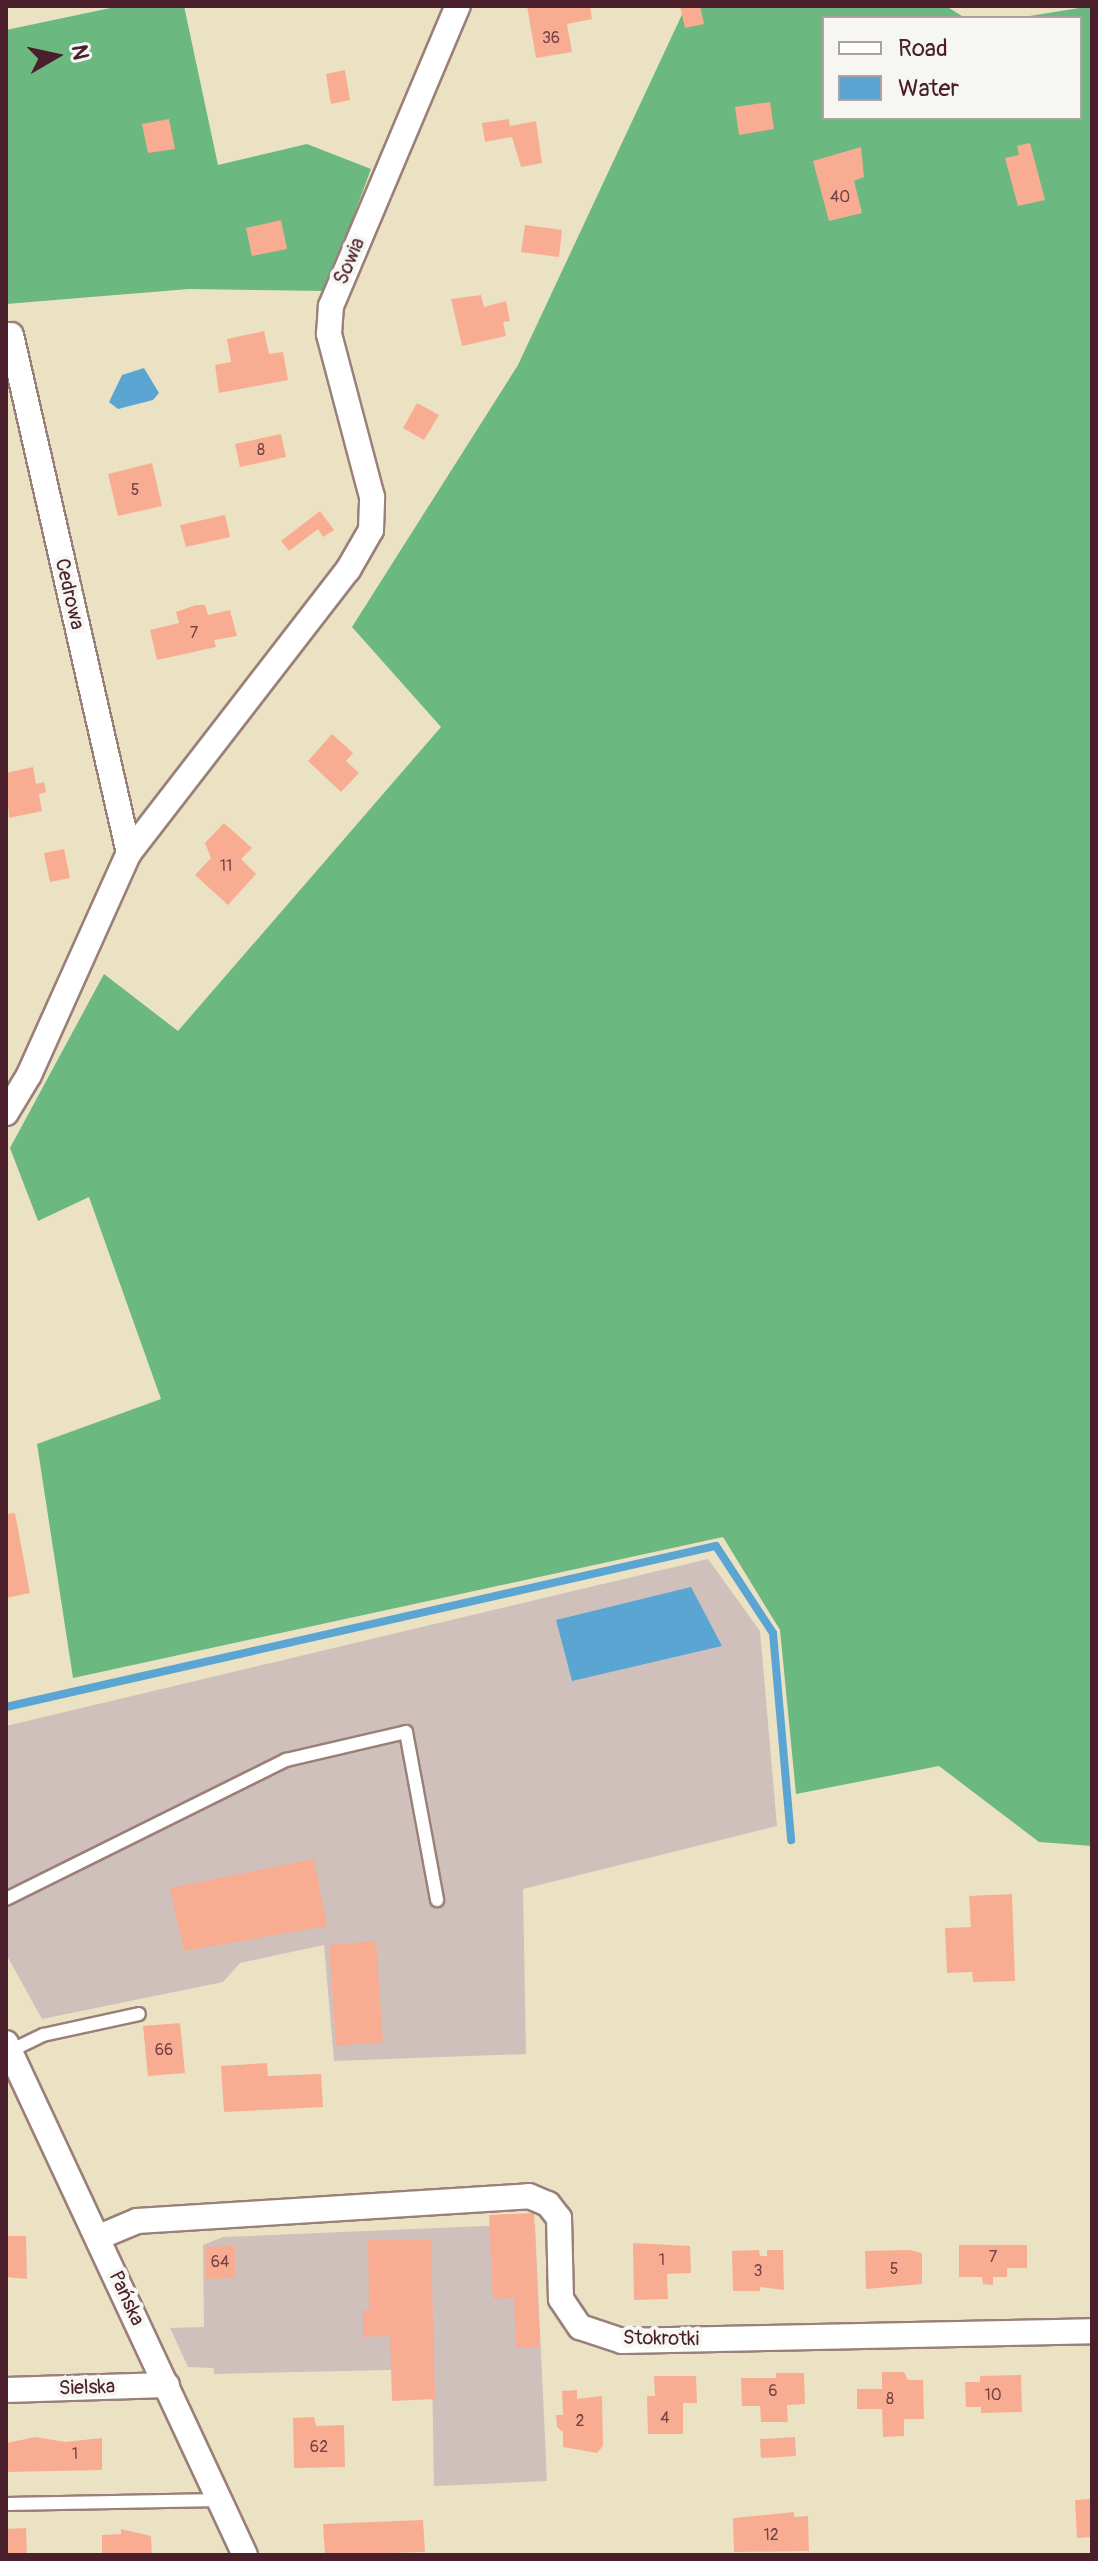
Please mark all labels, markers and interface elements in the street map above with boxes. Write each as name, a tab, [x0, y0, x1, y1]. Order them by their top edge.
north arrow	[16, 16, 96, 96]
legend	[822, 16, 1082, 120]
house number: 36	[542, 28, 560, 48]
text: Road	[898, 34, 948, 63]
text: N	[65, 43, 95, 62]
text: Water	[898, 74, 959, 103]
house number: 40	[830, 187, 850, 207]
street label: Sowia	[328, 234, 370, 288]
house number: 8	[257, 440, 265, 460]
house number: 5	[131, 480, 139, 500]
street label: Cedrowa	[50, 556, 90, 632]
house number: 7	[190, 623, 198, 643]
house number: 11	[220, 856, 232, 876]
house number: 66	[155, 2040, 173, 2060]
house number: 7	[989, 2247, 997, 2267]
house number: 1	[659, 2250, 665, 2270]
house number: 64	[211, 2252, 229, 2272]
house number: 5	[890, 2259, 898, 2279]
house number: 3	[754, 2261, 762, 2281]
street label: Pańska	[104, 2267, 150, 2329]
street label: Stokrotki	[623, 2325, 699, 2351]
street label: Sielska	[58, 2374, 116, 2400]
house number: 6	[768, 2381, 778, 2401]
house number: 10	[984, 2385, 1002, 2405]
house number: 8	[886, 2389, 894, 2409]
house number: 4	[660, 2408, 670, 2428]
house number: 2	[576, 2411, 584, 2431]
house number: 62	[310, 2437, 328, 2457]
house number: 1	[72, 2444, 78, 2464]
house number: 12	[763, 2525, 779, 2545]

